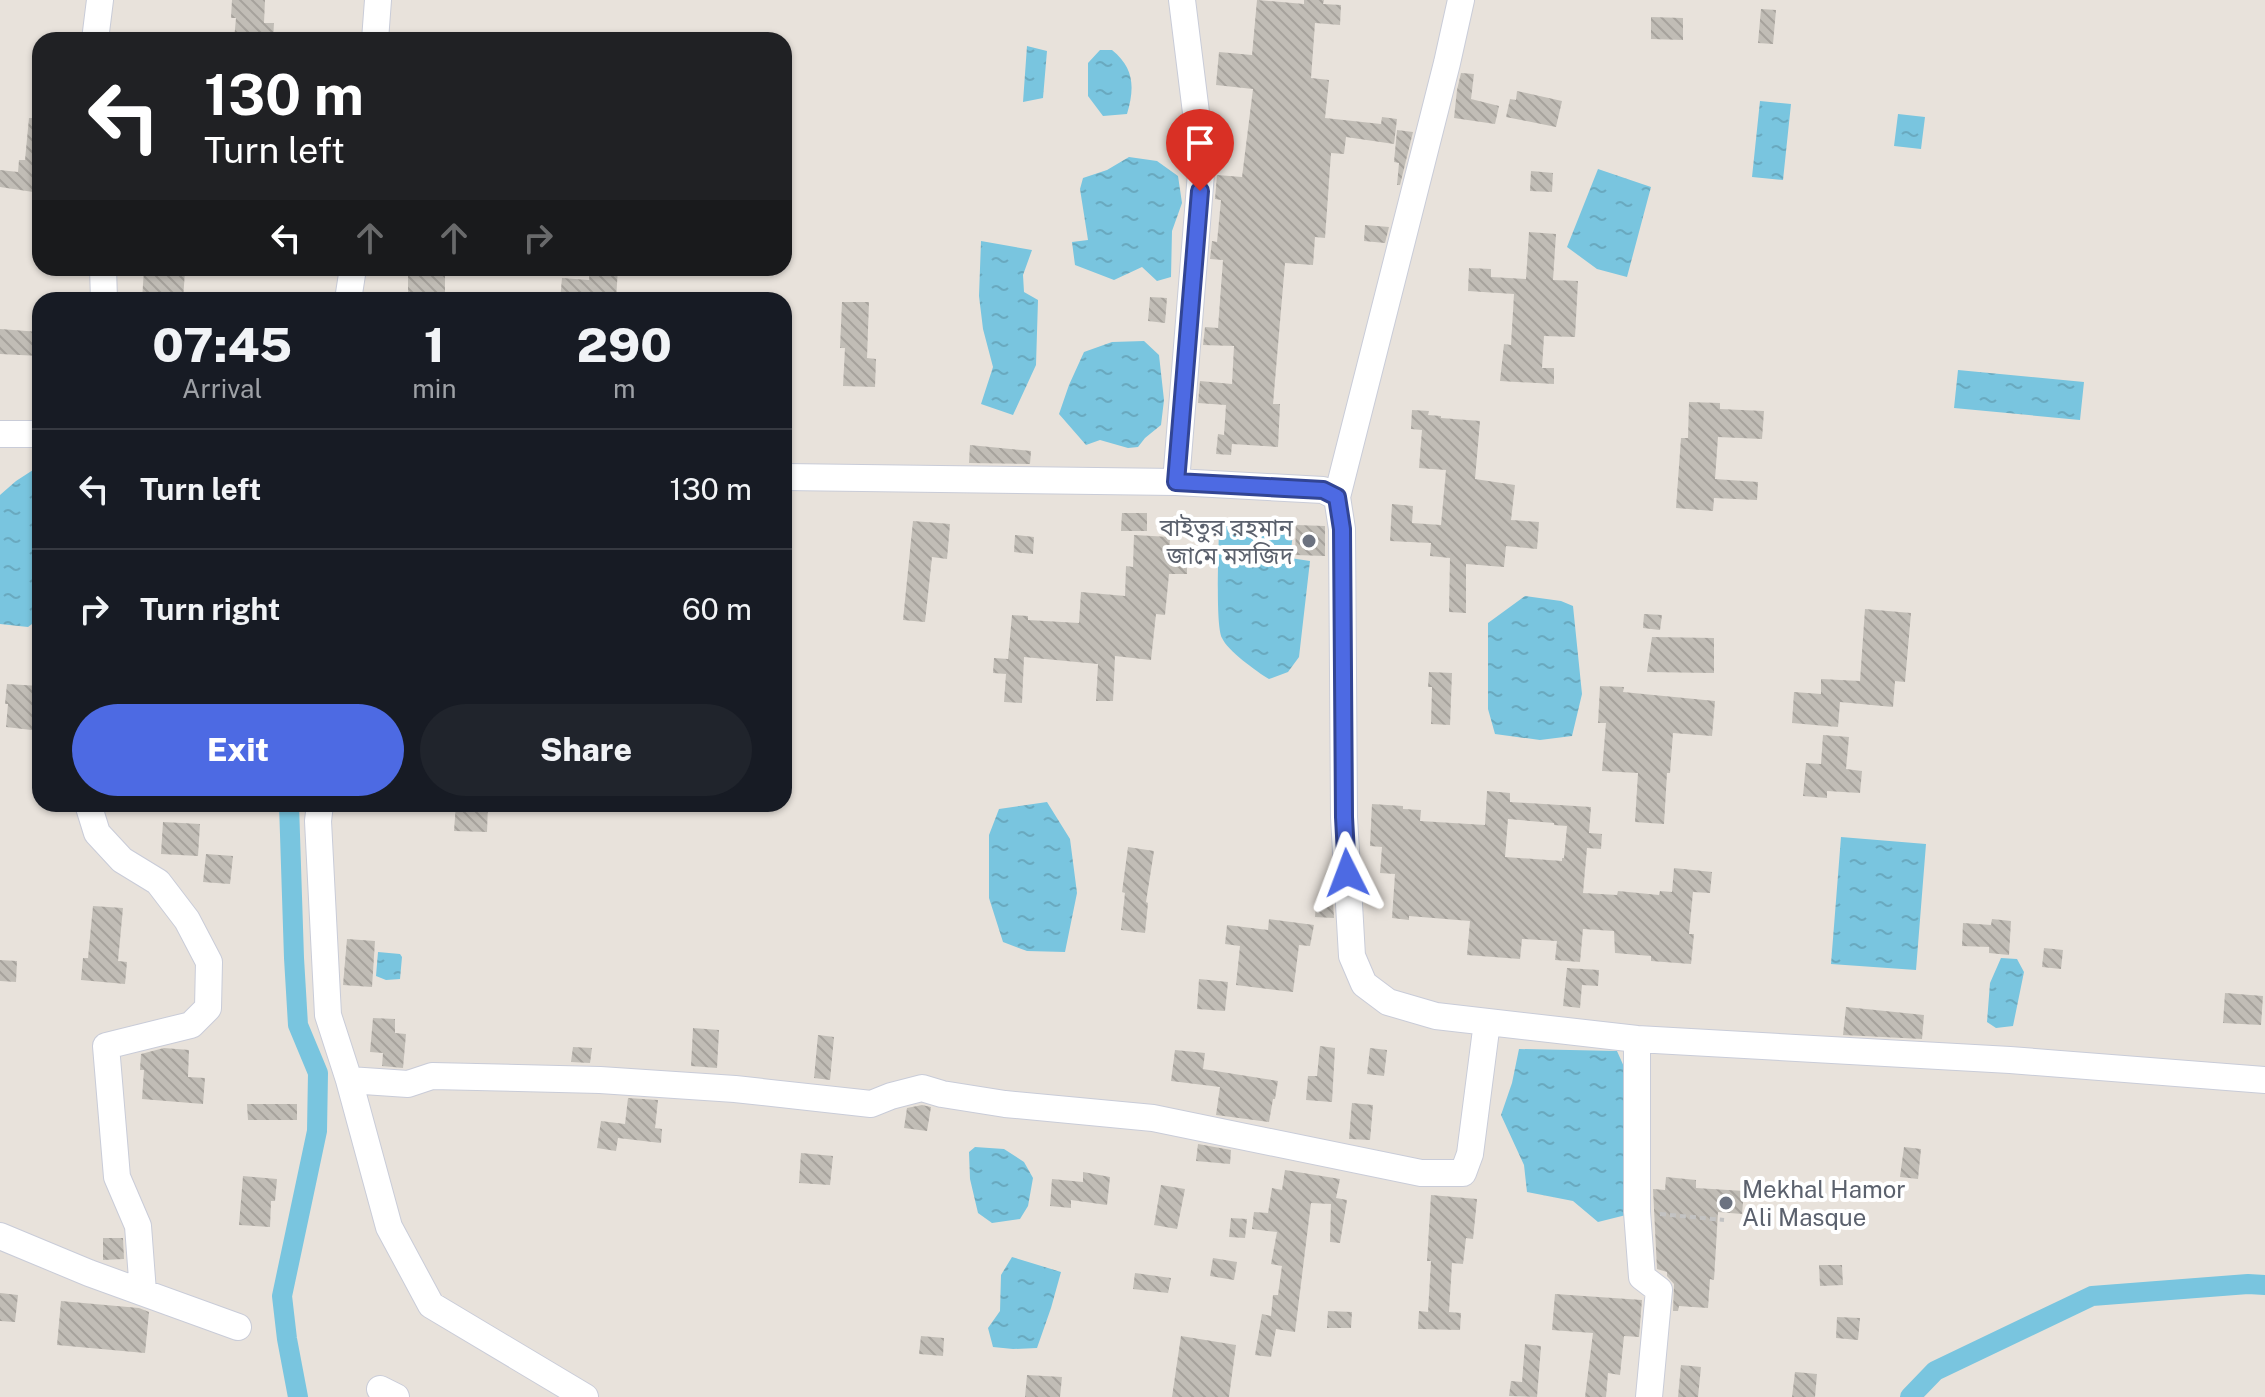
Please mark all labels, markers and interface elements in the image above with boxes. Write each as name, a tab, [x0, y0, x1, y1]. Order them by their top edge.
text: 130 m	[204, 62, 364, 128]
icon: left	[72, 64, 176, 168]
pin	[1166, 109, 1234, 191]
icon: arrive	[1178, 121, 1222, 165]
text: Turn left	[204, 129, 345, 171]
icon: left	[264, 216, 308, 260]
icon: ahead	[348, 216, 392, 260]
icon: ahead	[432, 216, 476, 260]
icon: right	[516, 216, 560, 260]
text: 07:45	[152, 316, 292, 373]
text: 1	[424, 316, 445, 373]
text: 290	[577, 316, 672, 373]
text: Arrival	[182, 373, 262, 404]
text: min	[412, 373, 456, 404]
text: m	[613, 373, 635, 404]
icon: left	[72, 467, 116, 511]
text: Turn left	[140, 471, 261, 507]
text: 130 m	[669, 471, 752, 507]
place label: বাইতুর রহমান জা‌মে মস‌জিদ	[1159, 513, 1294, 569]
marker: বাইতুর রহমান জা‌মে মস‌জিদ	[1300, 532, 1318, 550]
icon: right	[72, 587, 116, 631]
text: Turn right	[140, 591, 280, 627]
text: 60 m	[682, 591, 752, 627]
button: Exit	[72, 704, 404, 796]
button: Share	[420, 704, 752, 796]
position arrow	[1305, 831, 1389, 915]
place label: Mekhal Hamor Ali Masque	[1742, 1175, 1906, 1231]
marker: Mekhal Hamor Ali Masque	[1717, 1194, 1735, 1212]

